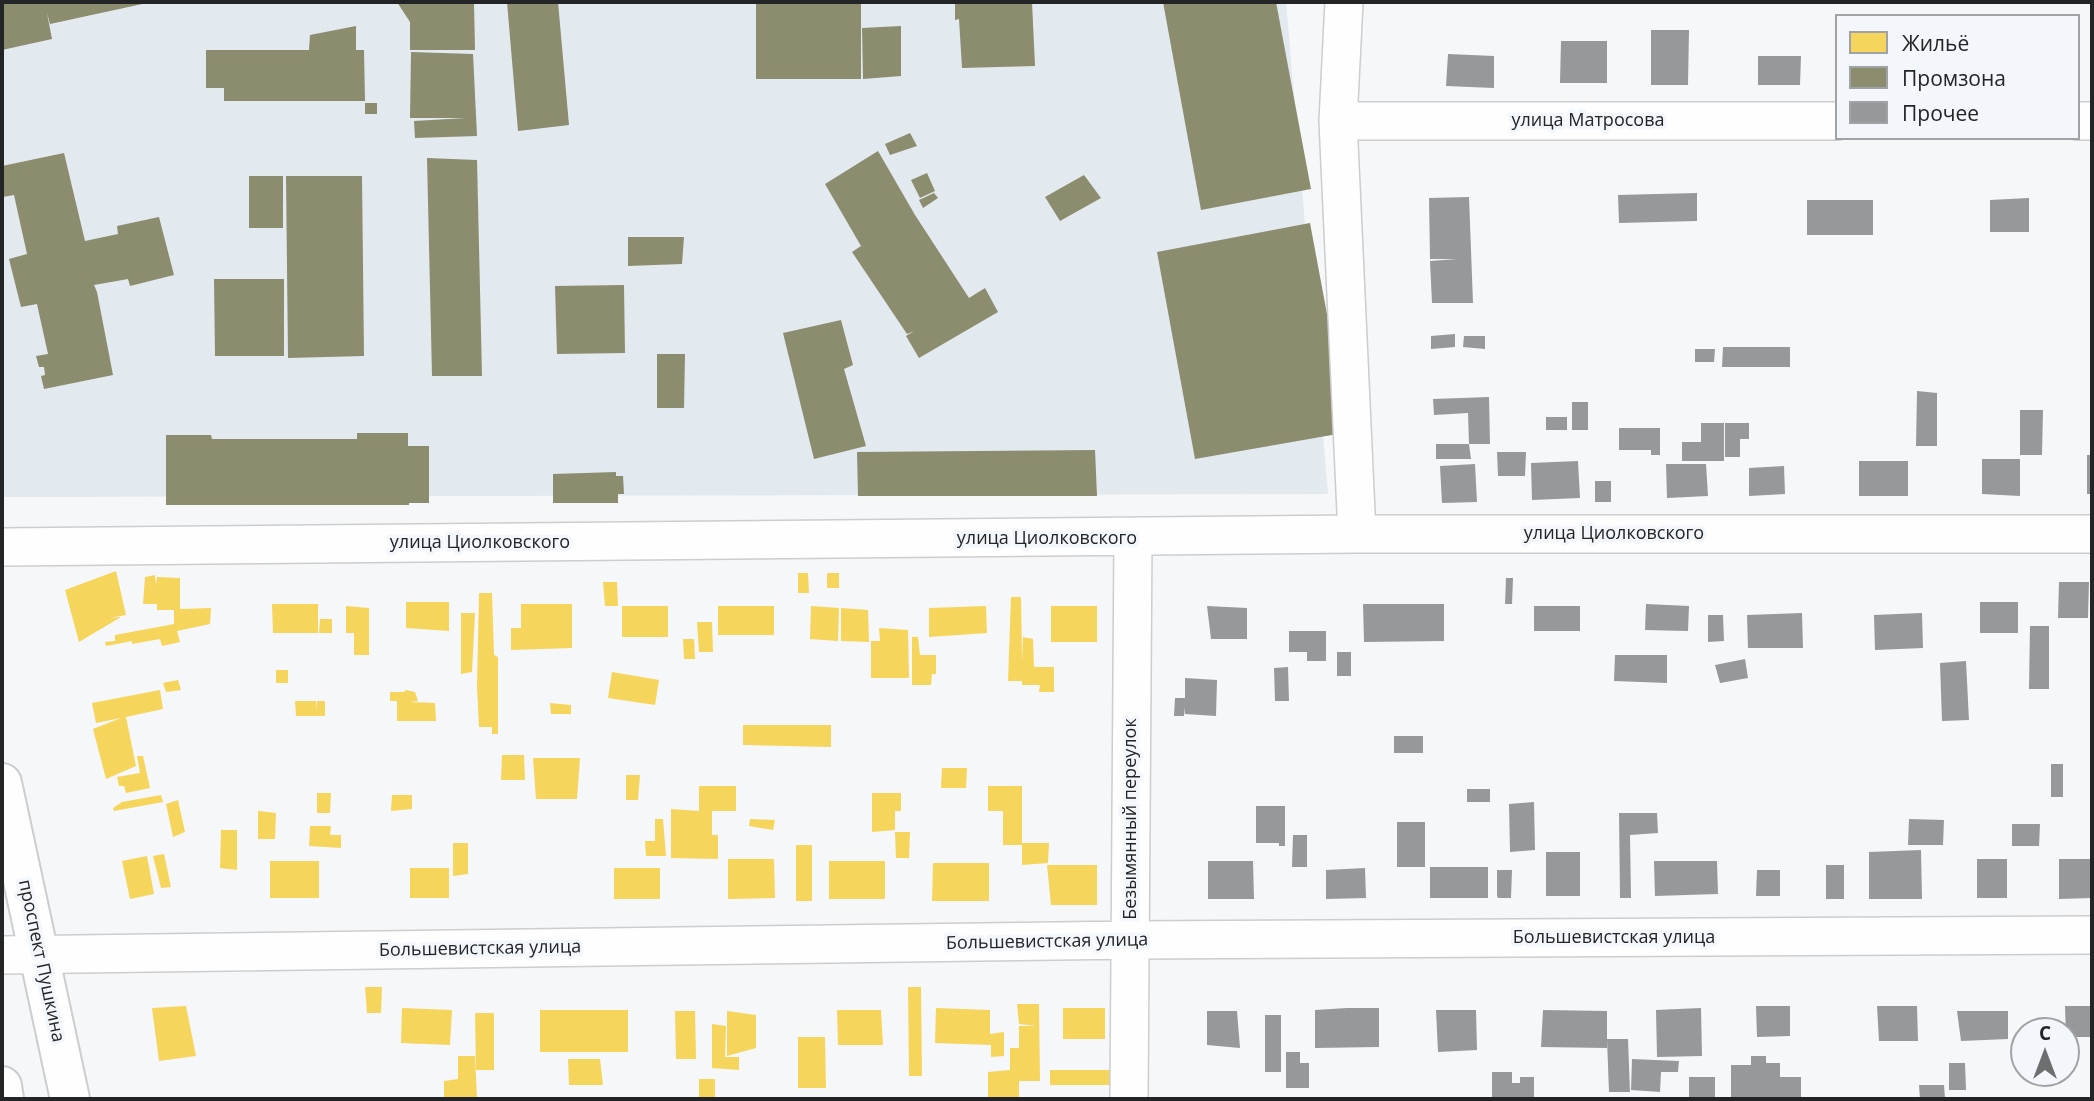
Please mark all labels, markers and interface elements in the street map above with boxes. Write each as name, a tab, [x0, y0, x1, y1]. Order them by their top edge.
legend	[1835, 14, 2080, 140]
text: Жильё	[1902, 29, 1969, 57]
text: Промзона	[1902, 64, 2006, 92]
text: Прочее	[1902, 99, 1979, 127]
street label: улица Матросова	[1512, 110, 1664, 132]
street label: улица Циолковского	[1524, 523, 1704, 545]
street label: улица Циолковского	[957, 528, 1137, 550]
street label: улица Циолковского	[390, 532, 570, 554]
street label: Безымянный переулок	[1120, 718, 1142, 920]
street label: проспект Пушкина	[13, 878, 69, 1044]
street label: Большевистская улица	[1513, 927, 1715, 949]
street label: Большевистская улица	[946, 929, 1148, 955]
street label: Большевистская улица	[379, 936, 581, 962]
north arrow	[2010, 1017, 2080, 1087]
text: С	[2039, 1020, 2051, 1046]

